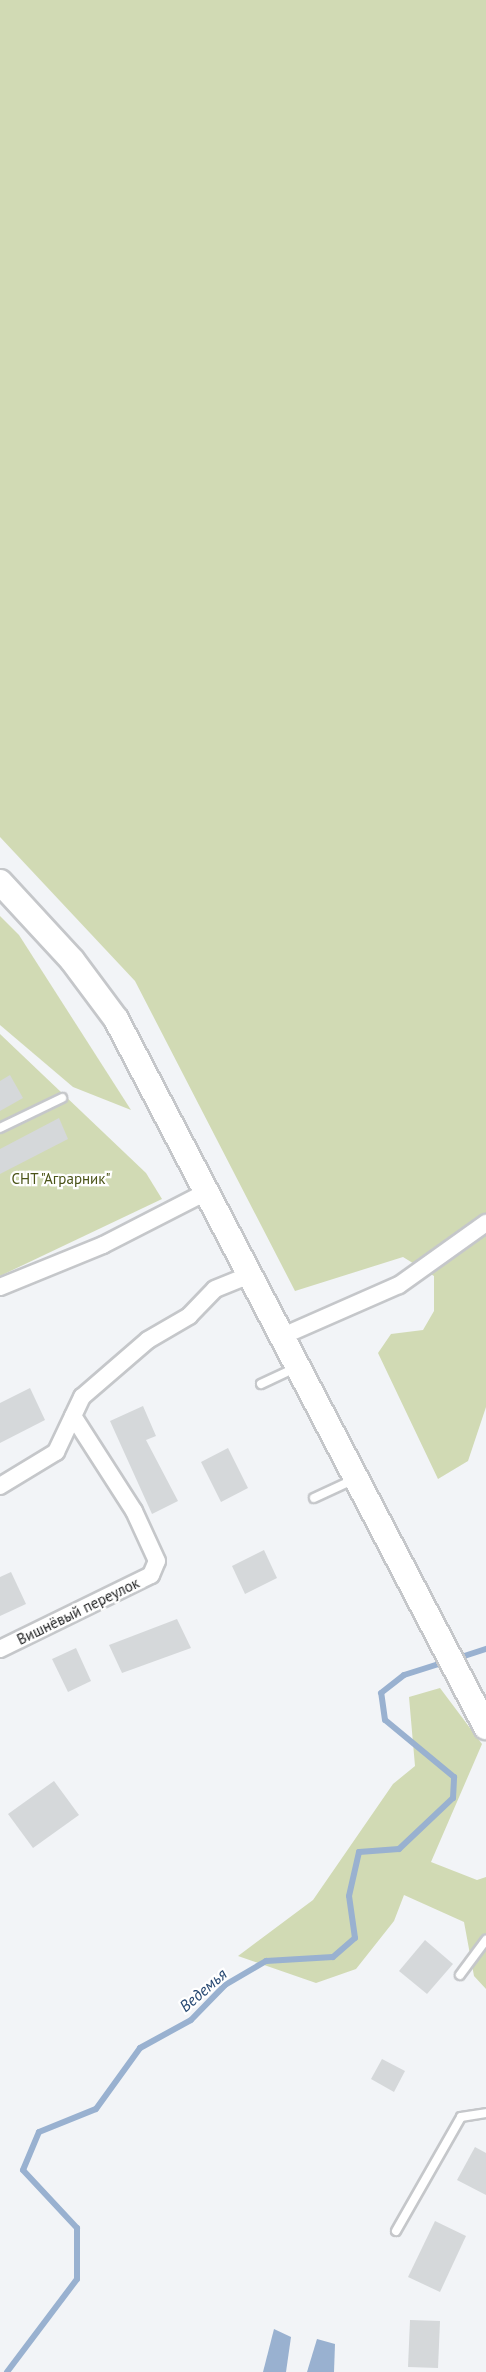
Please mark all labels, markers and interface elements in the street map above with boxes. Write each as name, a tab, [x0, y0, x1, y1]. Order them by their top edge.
park label: СНТ "Аграрник"	[11, 1170, 111, 1188]
street label: Вишнёвый переулок	[14, 1574, 142, 1648]
water label: Ведемья	[176, 1964, 230, 2016]

